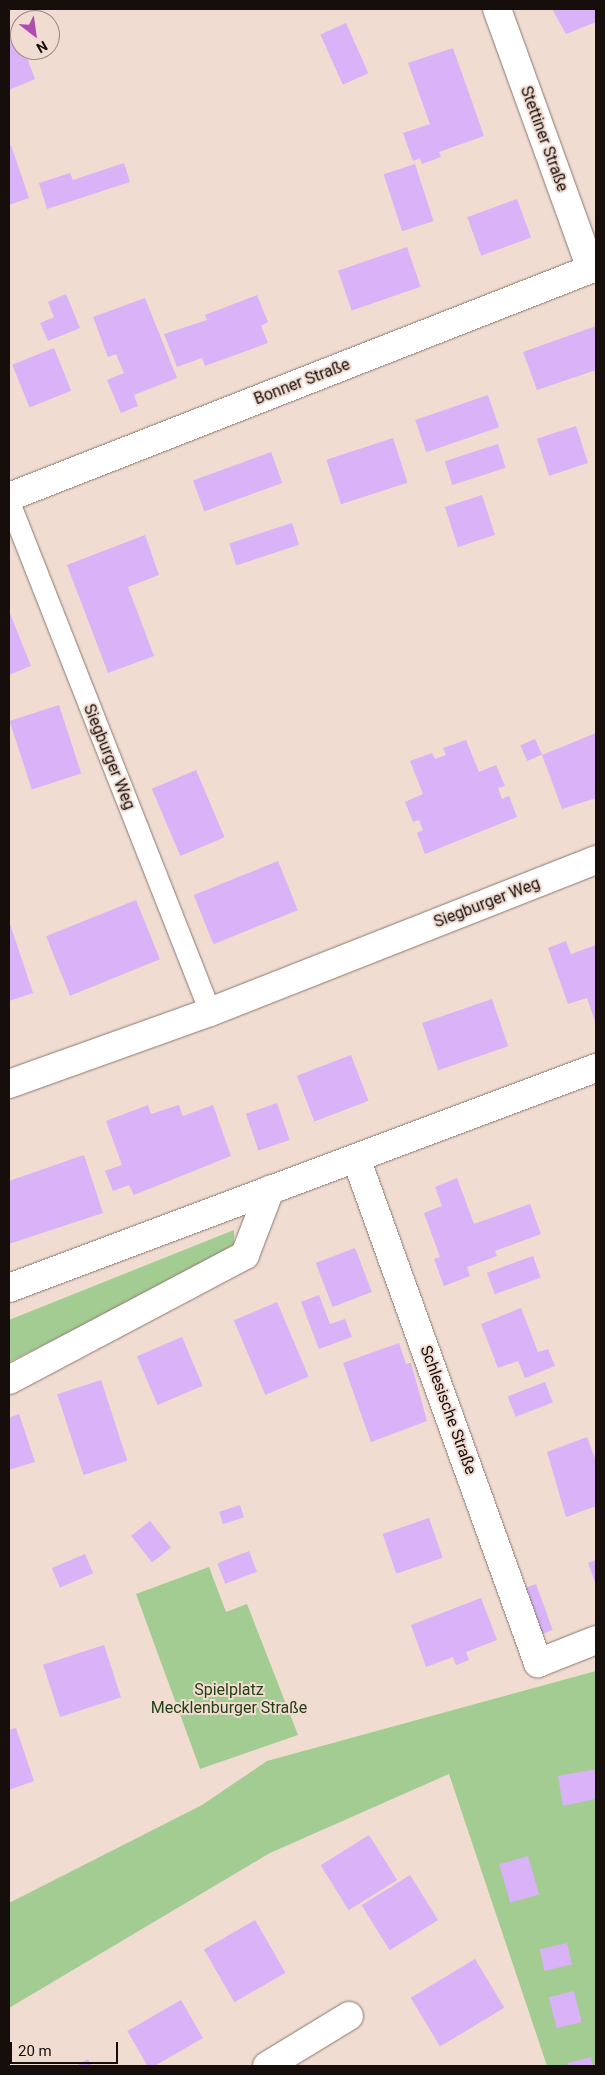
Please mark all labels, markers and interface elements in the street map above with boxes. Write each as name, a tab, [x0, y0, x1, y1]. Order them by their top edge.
north arrow	[10, 10, 60, 60]
text: N	[34, 38, 50, 57]
street label: Stettiner Straße	[516, 84, 572, 194]
street label: Bonner Straße	[251, 355, 353, 409]
street label: Siegburger Weg	[79, 701, 139, 813]
street label: Siegburger Weg	[431, 874, 543, 932]
street label: Schlesische Straße	[416, 1343, 480, 1477]
park label: Spielplatz Mecklenburger Straße	[151, 1680, 307, 1718]
scale bar	[12, 2032, 120, 2064]
text: 20 m	[18, 2042, 52, 2060]

